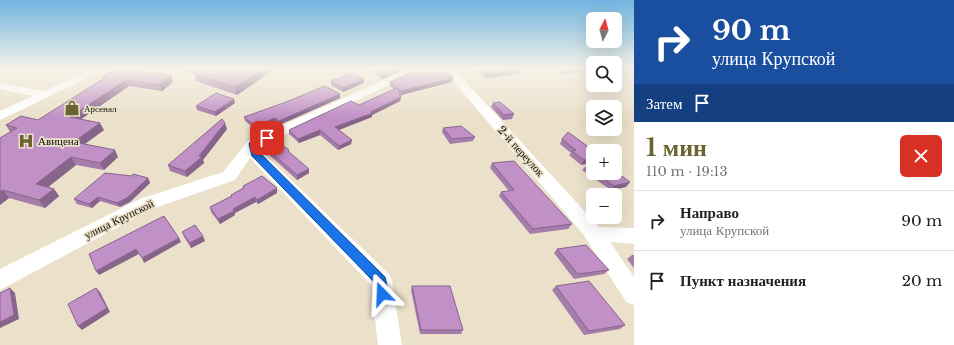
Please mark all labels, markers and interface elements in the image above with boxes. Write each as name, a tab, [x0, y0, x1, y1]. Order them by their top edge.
north arrow	[586, 12, 622, 48]
map controls	[586, 12, 622, 224]
text: 90 m	[712, 13, 790, 48]
icon: right	[646, 16, 698, 68]
text: улица Крупской	[712, 48, 835, 70]
button: search	[586, 56, 622, 92]
icon: arrive	[691, 92, 713, 114]
text: Затем	[646, 94, 683, 113]
shop icon: Арсенал	[63, 99, 81, 117]
button: layers	[586, 100, 622, 136]
place label: Арсенал	[84, 103, 117, 114]
pin	[250, 121, 284, 155]
street label: 2-й переулок	[495, 123, 548, 180]
icon: arrive	[256, 127, 278, 149]
hospital icon: Авицена	[17, 132, 35, 150]
text: 1 мин	[646, 133, 707, 162]
place label: Авицена	[38, 134, 79, 148]
button: close	[900, 135, 942, 177]
button: +	[586, 144, 622, 180]
text: 110 m · 19:13	[646, 163, 727, 180]
button: −	[586, 188, 622, 224]
street label: улица Крупской	[82, 196, 156, 242]
text: Направо	[680, 203, 739, 222]
icon: right	[646, 210, 668, 232]
text: 90 m	[901, 211, 942, 230]
text: улица Крупской	[680, 222, 769, 239]
icon: arrive	[646, 270, 668, 292]
text: Пункт назначения	[680, 271, 806, 290]
text: 20 m	[902, 271, 942, 290]
position arrow	[361, 273, 403, 315]

